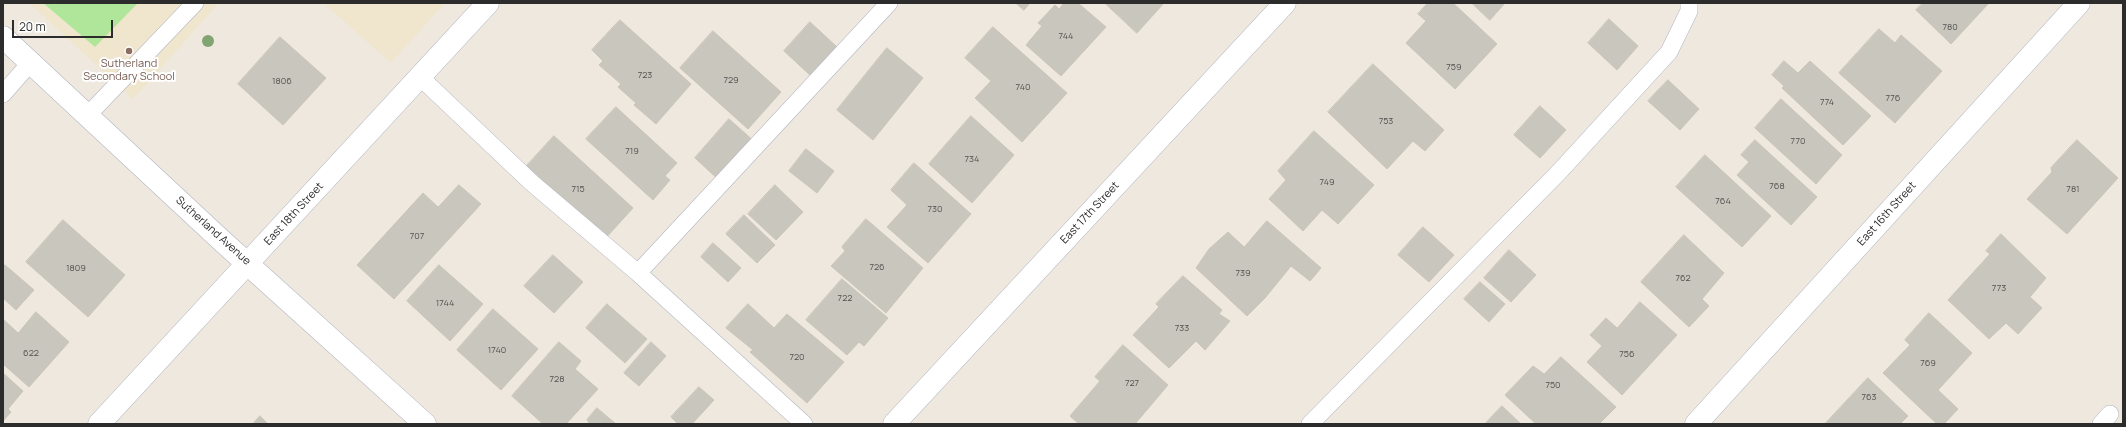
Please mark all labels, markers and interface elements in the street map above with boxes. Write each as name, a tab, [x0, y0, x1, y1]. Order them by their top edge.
scale bar	[14, 12, 115, 38]
text: 20 m	[19, 18, 46, 35]
house number: 780	[1942, 22, 1958, 32]
house number: 744	[1059, 31, 1073, 41]
marker: Sutherland Secondary School	[124, 46, 134, 56]
place label: Sutherland Secondary School	[83, 57, 175, 83]
house number: 759	[1446, 62, 1462, 72]
house number: 723	[638, 70, 652, 80]
house number: 729	[723, 75, 739, 85]
house number: 1806	[272, 76, 292, 86]
house number: 740	[1016, 82, 1030, 92]
house number: 776	[1886, 93, 1900, 103]
house number: 774	[1820, 97, 1834, 107]
house number: 753	[1379, 116, 1393, 126]
house number: 770	[1791, 136, 1805, 146]
house number: 719	[625, 146, 639, 156]
house number: 734	[965, 154, 979, 164]
house number: 749	[1320, 177, 1334, 187]
street label: East 17th Street	[1058, 179, 1122, 247]
street label: East 16th Street	[1855, 179, 1919, 249]
street label: East 18th Street	[262, 180, 326, 248]
house number: 768	[1769, 181, 1785, 191]
house number: 715	[571, 184, 585, 194]
house number: 781	[2066, 184, 2080, 194]
street label: Sutherland Avenue	[173, 194, 253, 268]
house number: 764	[1715, 196, 1731, 206]
house number: 730	[928, 204, 942, 214]
house number: 707	[410, 231, 424, 241]
house number: 726	[869, 262, 885, 272]
house number: 1809	[66, 263, 86, 273]
house number: 739	[1235, 268, 1251, 278]
house number: 762	[1675, 273, 1691, 283]
house number: 773	[1992, 283, 2006, 293]
house number: 722	[838, 293, 852, 303]
house number: 1744	[436, 298, 454, 308]
house number: 733	[1175, 323, 1189, 333]
house number: 1740	[488, 345, 506, 355]
house number: 622	[23, 348, 39, 358]
house number: 756	[1619, 349, 1635, 359]
house number: 720	[789, 352, 805, 362]
house number: 769	[1920, 358, 1936, 368]
house number: 728	[550, 374, 564, 384]
house number: 727	[1125, 378, 1139, 388]
house number: 750	[1545, 380, 1561, 390]
house number: 763	[1861, 392, 1877, 402]

